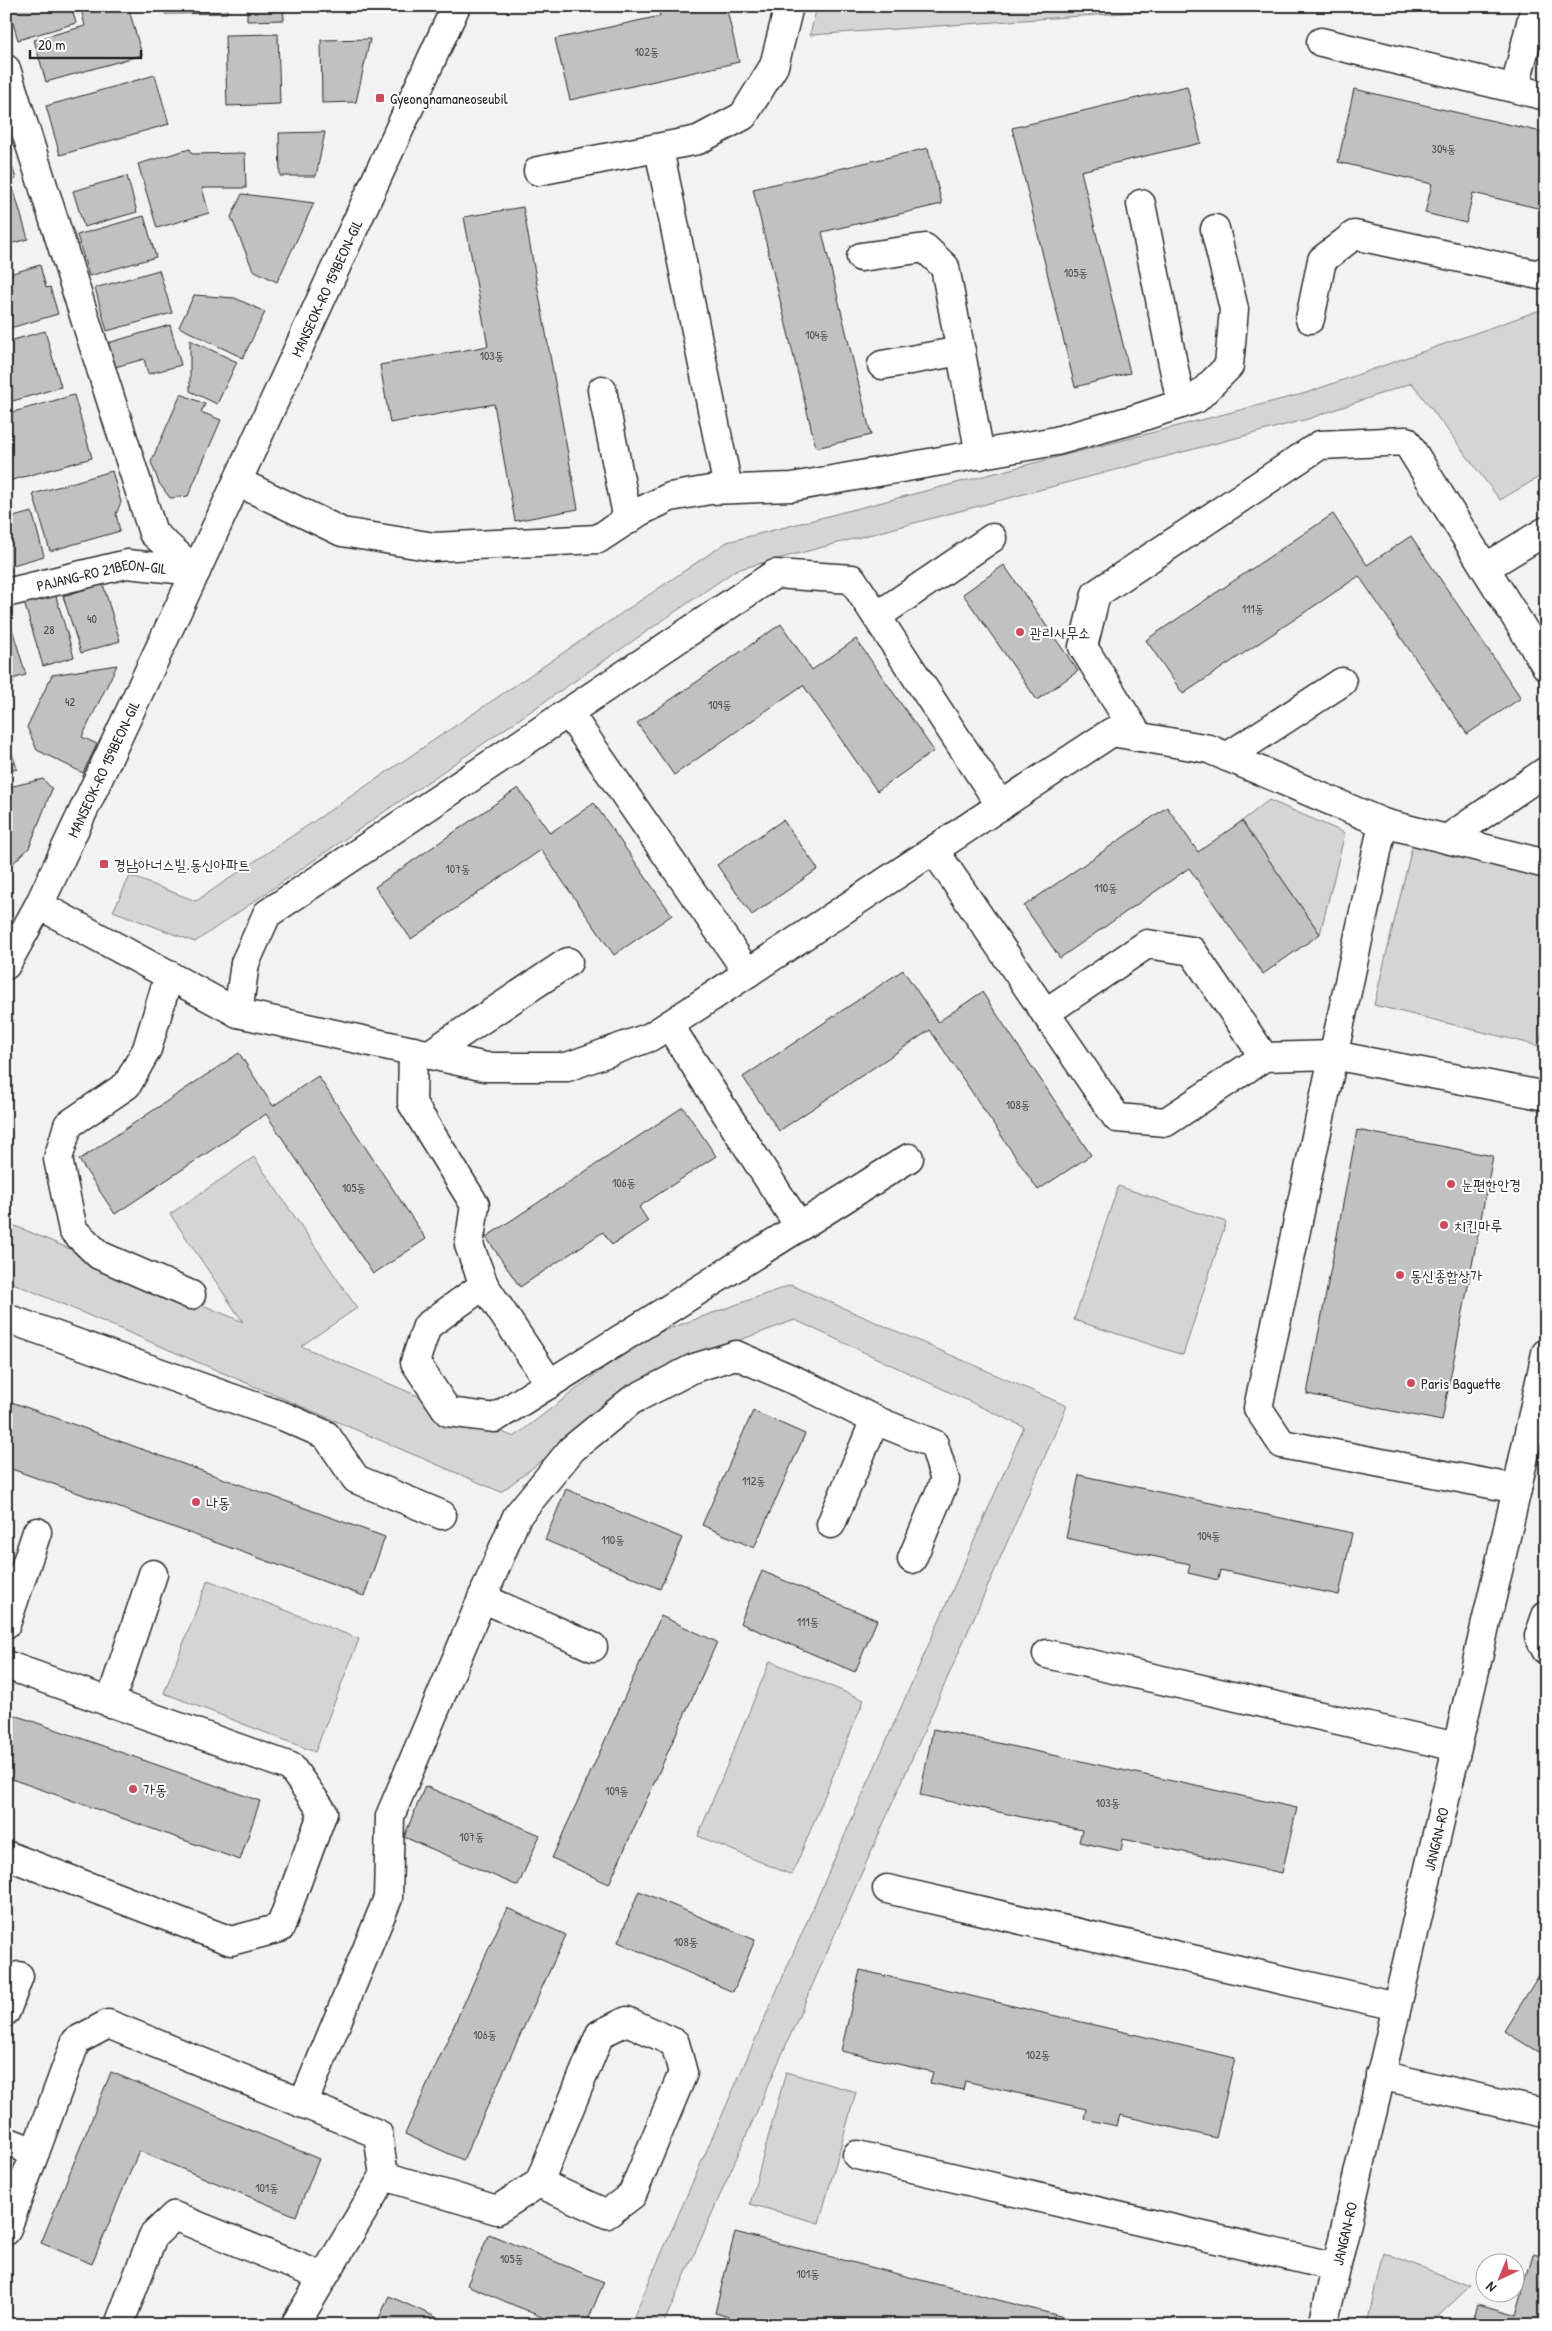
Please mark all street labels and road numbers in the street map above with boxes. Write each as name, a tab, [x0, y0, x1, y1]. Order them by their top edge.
street label: MANSEOK-RO 159BEON-GIL	[286, 216, 367, 360]
street label: PAJANG-RO 21BEON-GIL	[34, 553, 168, 596]
street label: MANSEOK-RO 159BEON-GIL	[62, 697, 144, 841]
street label: JANGAN-RO	[1418, 1805, 1453, 1873]
street label: JANGAN-RO	[1327, 2200, 1362, 2267]

